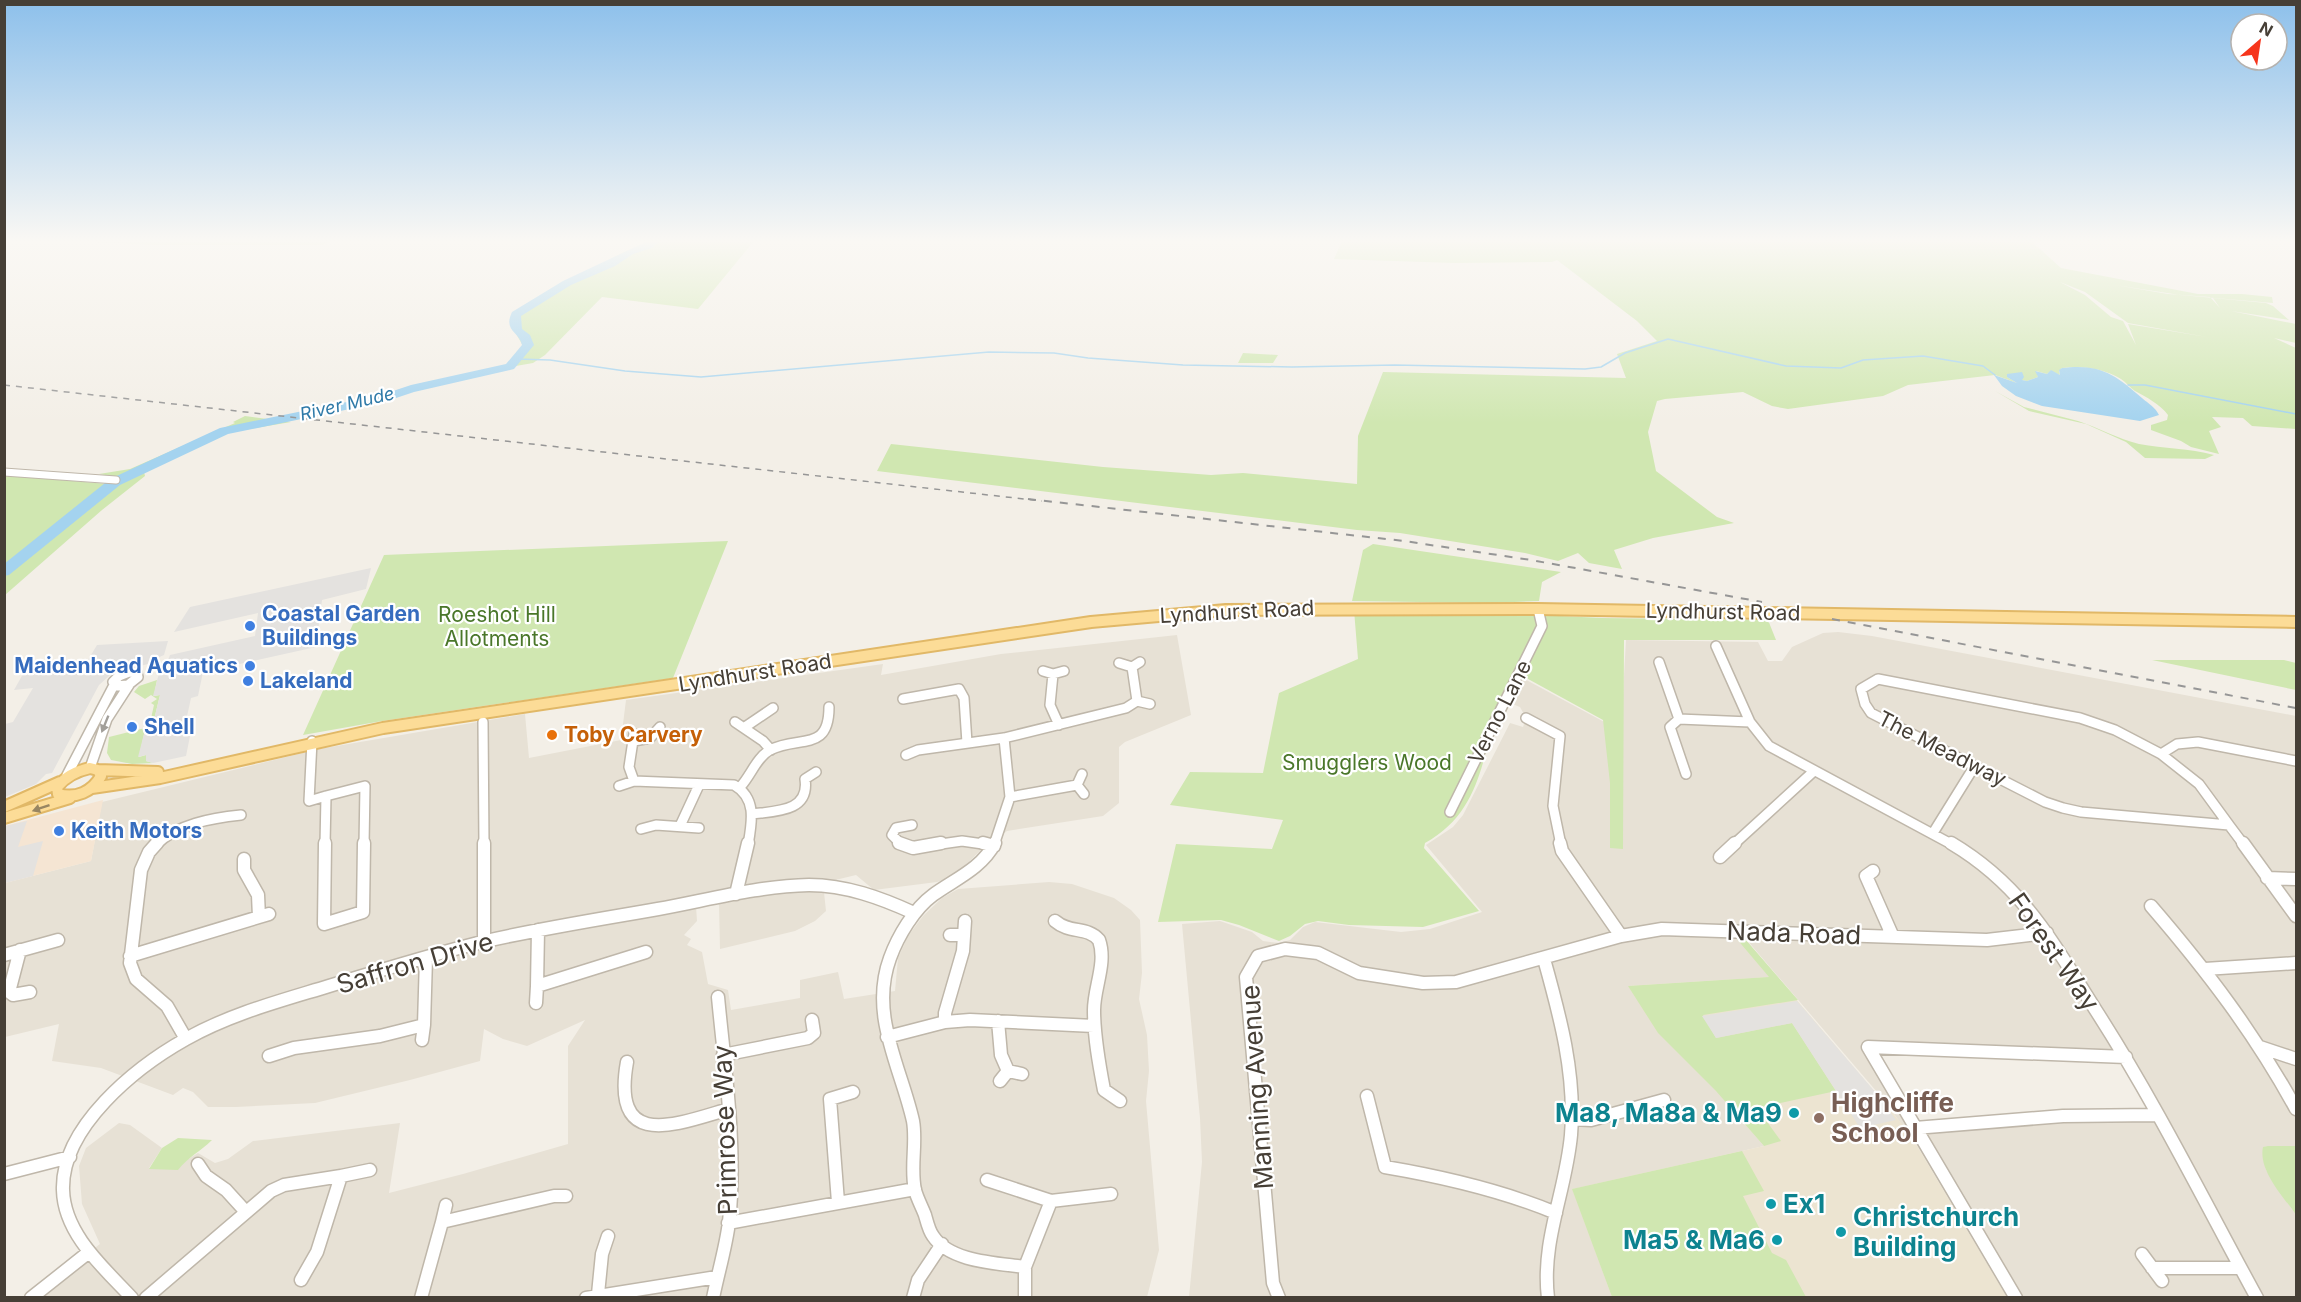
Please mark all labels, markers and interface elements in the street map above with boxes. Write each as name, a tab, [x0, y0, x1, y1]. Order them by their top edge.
north arrow	[2229, 12, 2289, 72]
text: N	[2256, 17, 2276, 41]
water label: River Mude	[298, 382, 396, 425]
street label: Lyndhurst Road	[1159, 595, 1315, 628]
street label: Lyndhurst Road	[1645, 598, 1801, 625]
place label: Coastal Garden Buildings	[262, 601, 420, 650]
park label: Roeshot Hill Allotments	[438, 602, 556, 651]
marker: Coastal Garden Buildings	[243, 619, 257, 633]
street label: Lyndhurst Road	[677, 648, 833, 697]
place label: Maidenhead Aquatics	[14, 653, 238, 678]
street label: Verno Lane	[1463, 656, 1536, 768]
marker: Maidenhead Aquatics	[243, 659, 257, 673]
place label: Lakeland	[260, 668, 352, 693]
marker: Lakeland	[241, 674, 255, 688]
street label: The Meadway	[1874, 705, 2011, 792]
place label: Shell	[144, 714, 195, 739]
one-way arrow	[100, 716, 110, 734]
marker: Shell	[125, 720, 139, 734]
place label: Toby Carvery	[564, 722, 703, 747]
marker: Toby Carvery	[545, 728, 559, 742]
park label: Smugglers Wood	[1282, 750, 1452, 775]
one-way arrow	[32, 803, 50, 813]
place label: Keith Motors	[71, 818, 202, 843]
marker: Keith Motors	[52, 824, 66, 838]
street label: Forest Way	[2002, 887, 2106, 1017]
street label: Nada Road	[1726, 915, 1862, 950]
street label: Saffron Drive	[333, 925, 497, 1000]
street label: Manning Avenue	[1234, 984, 1279, 1190]
street label: Primrose Way	[706, 1044, 743, 1216]
place label: Highcliffe School	[1831, 1087, 1954, 1148]
place label: Ma8, Ma8a & Ma9	[1555, 1097, 1782, 1128]
marker: Ma8, Ma8a & Ma9	[1787, 1106, 1801, 1120]
marker: Highcliffe School	[1812, 1111, 1826, 1125]
place label: Ex1	[1783, 1188, 1825, 1219]
marker: Ex1	[1764, 1197, 1778, 1211]
place label: Christchurch Building	[1853, 1201, 2019, 1262]
place label: Ma5 & Ma6	[1623, 1224, 1765, 1255]
marker: Christchurch Building	[1834, 1225, 1848, 1239]
marker: Ma5 & Ma6	[1770, 1233, 1784, 1247]

